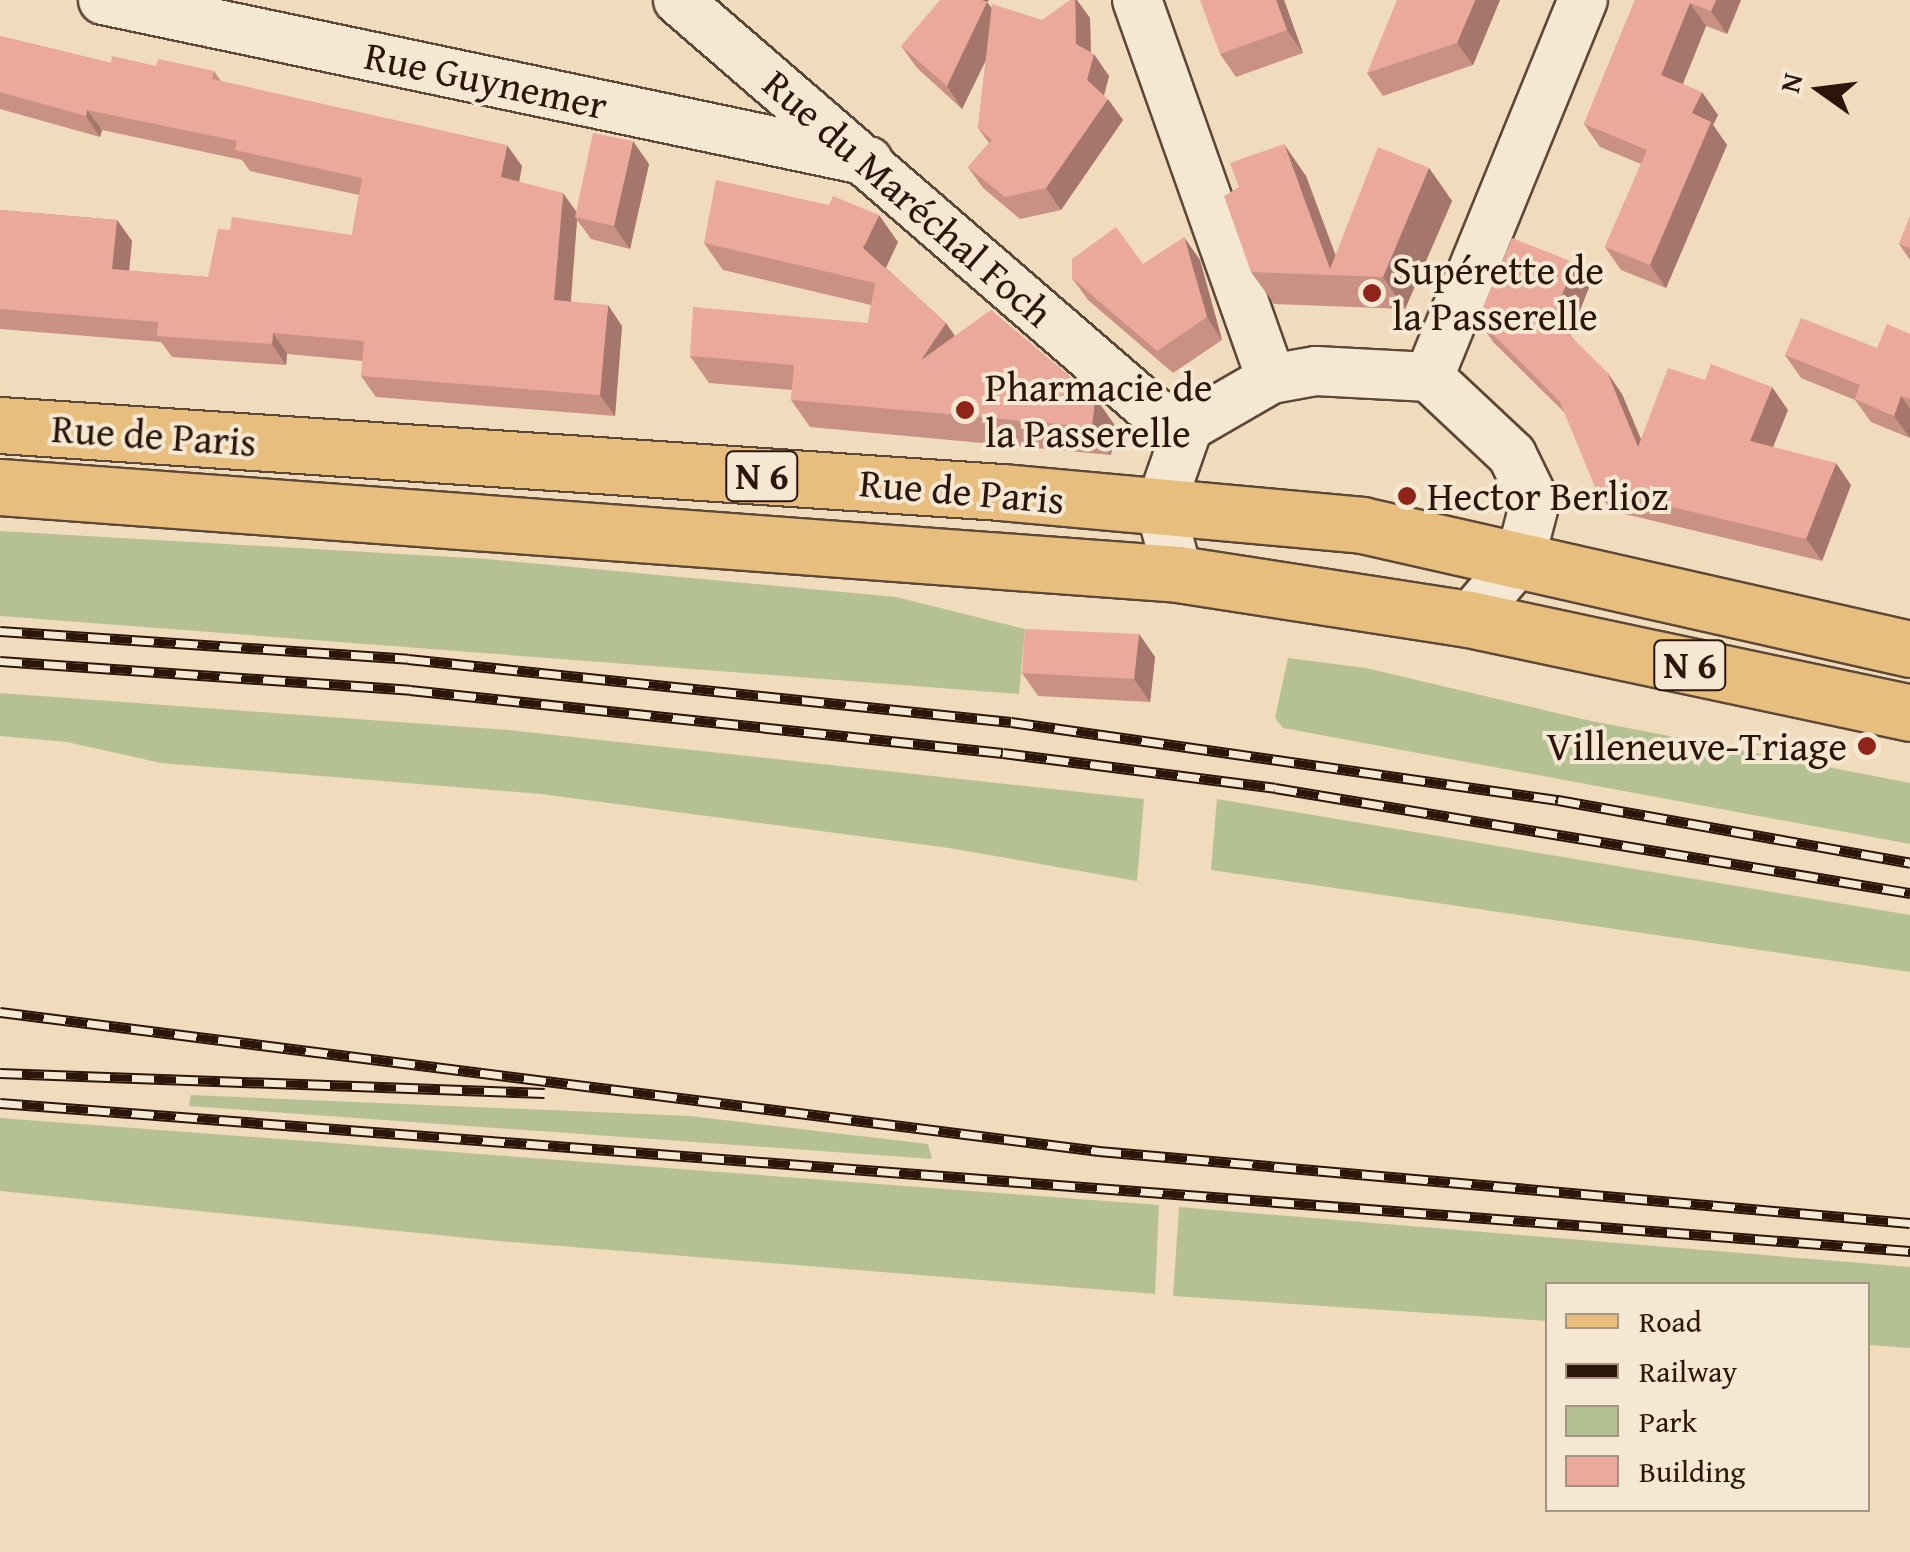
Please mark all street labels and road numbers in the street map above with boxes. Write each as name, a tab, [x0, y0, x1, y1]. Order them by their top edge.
street label: Rue Guynemer	[360, 31, 612, 129]
street label: Rue du Maréchal Foch	[754, 59, 1062, 337]
street label: Rue de Paris	[50, 404, 258, 466]
road number: N 6	[724, 443, 800, 509]
street label: Rue de Paris	[858, 458, 1066, 524]
road number: N 6	[1652, 632, 1728, 698]

